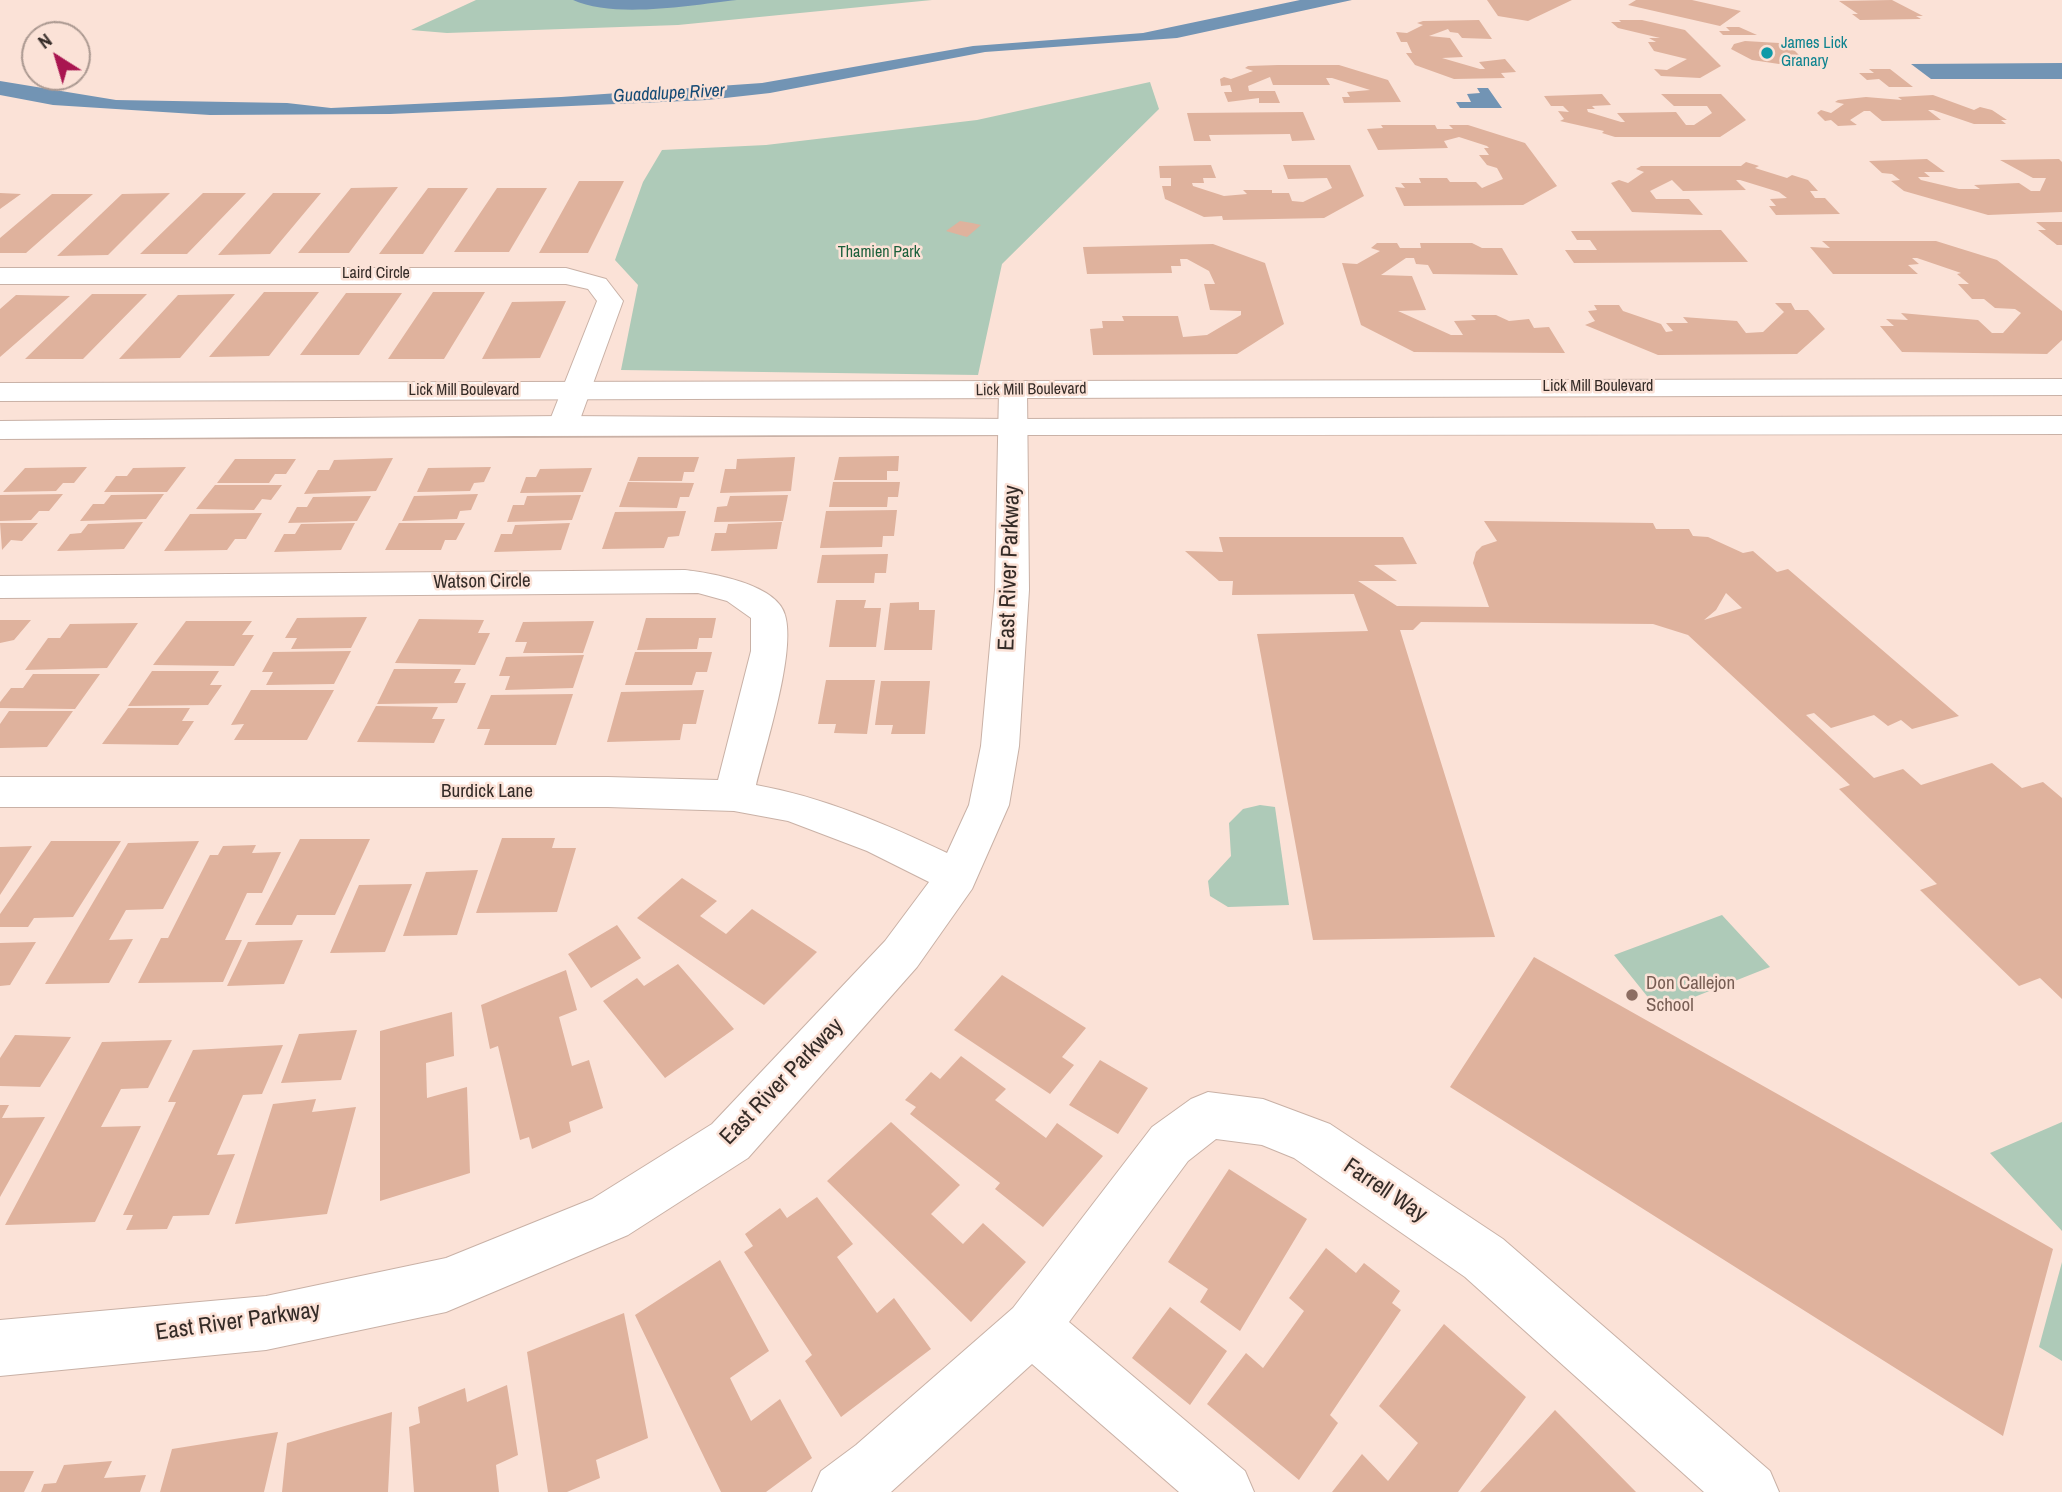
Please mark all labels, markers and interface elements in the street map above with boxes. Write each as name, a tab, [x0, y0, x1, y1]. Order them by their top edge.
north arrow	[21, 21, 91, 91]
text: N	[32, 27, 57, 55]
place label: James Lick Granary	[1781, 34, 1847, 72]
marker: James Lick Granary	[1759, 45, 1775, 61]
water label: Guadalupe River	[613, 80, 725, 108]
park label: Thamien Park	[838, 243, 920, 263]
street label: Laird Circle	[342, 264, 410, 284]
street label: Lick Mill Boulevard	[1543, 377, 1653, 397]
street label: Lick Mill Boulevard	[975, 379, 1087, 401]
street label: Lick Mill Boulevard	[409, 381, 519, 401]
street label: East River Parkway	[993, 485, 1027, 651]
street label: Watson Circle	[433, 570, 531, 594]
street label: Burdick Lane	[441, 781, 533, 803]
place label: Don Callejon School	[1646, 973, 1735, 1017]
marker: Don Callejon School	[1624, 987, 1640, 1003]
street label: East River Parkway	[715, 1013, 849, 1151]
street label: Farrell Way	[1338, 1153, 1432, 1229]
street label: East River Parkway	[154, 1297, 322, 1347]

